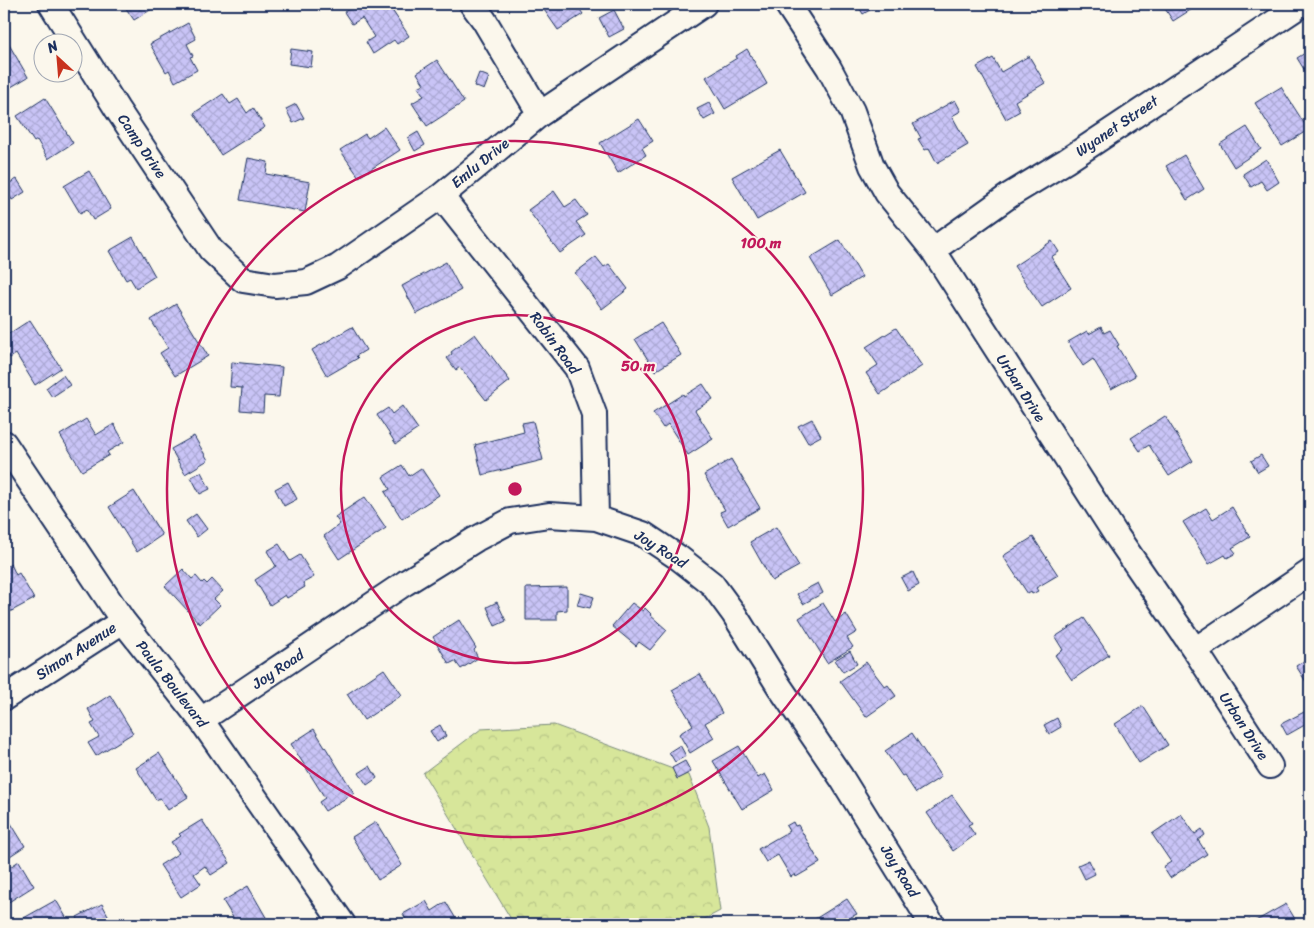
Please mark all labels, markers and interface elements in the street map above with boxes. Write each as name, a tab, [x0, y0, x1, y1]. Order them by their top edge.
north arrow	[32, 32, 82, 82]
text: N	[42, 33, 63, 61]
street label: Wyanet Street	[1070, 88, 1165, 164]
street label: Camp Drive	[111, 108, 173, 184]
street label: Emlu Drive	[445, 131, 515, 195]
text: 100 m	[741, 230, 782, 256]
street label: Robin Road	[523, 306, 588, 381]
street label: Urban Drive	[989, 349, 1053, 427]
text: 50 m	[621, 353, 656, 379]
centre of rings	[506, 480, 524, 498]
street label: Joy Road	[628, 522, 694, 576]
street label: Simon Avenue	[30, 615, 122, 687]
street label: Paula Boulevard	[129, 634, 215, 735]
street label: Joy Road	[246, 641, 310, 697]
street label: Urban Drive	[1212, 687, 1276, 765]
street label: Joy Road	[873, 838, 927, 904]

